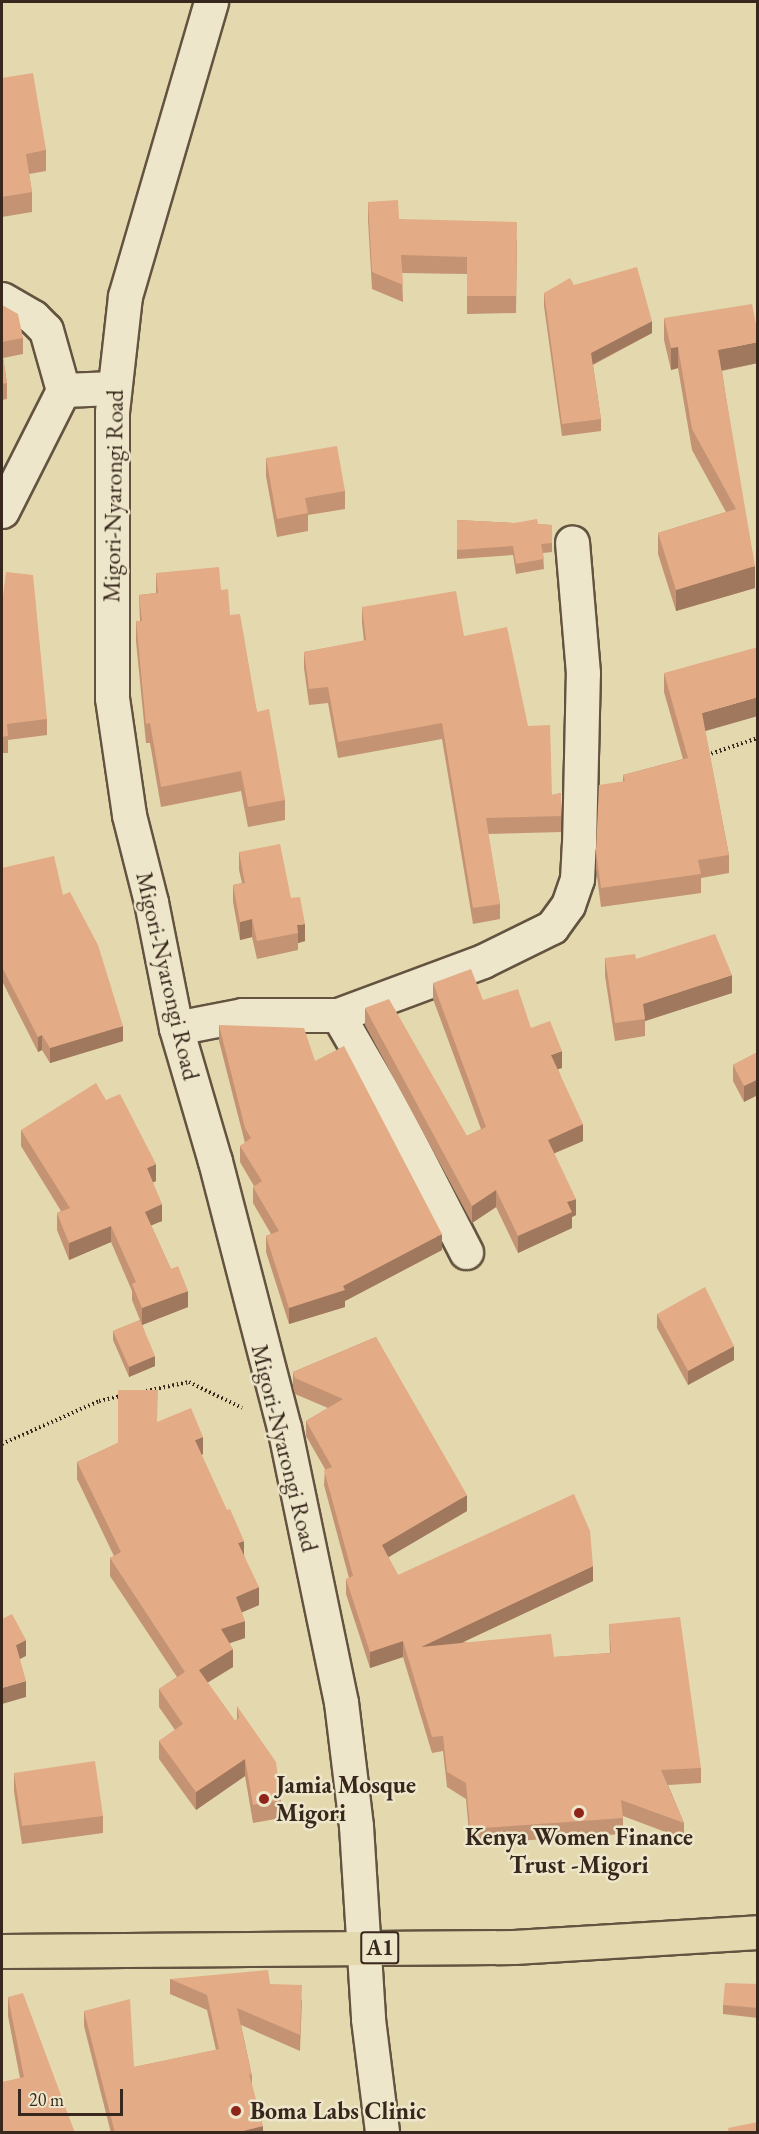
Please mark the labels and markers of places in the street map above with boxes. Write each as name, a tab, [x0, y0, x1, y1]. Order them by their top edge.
place label: Jamia Mosque Migori	[276, 1771, 416, 1827]
marker: Jamia Mosque Migori	[257, 1792, 271, 1806]
marker: Kenya Women Finance Trust -Migori	[572, 1806, 586, 1820]
place label: Kenya Women Finance Trust -Migori	[465, 1823, 693, 1879]
place label: Boma Labs Clinic	[250, 2097, 426, 2125]
marker: Boma Labs Clinic	[227, 2102, 245, 2120]

